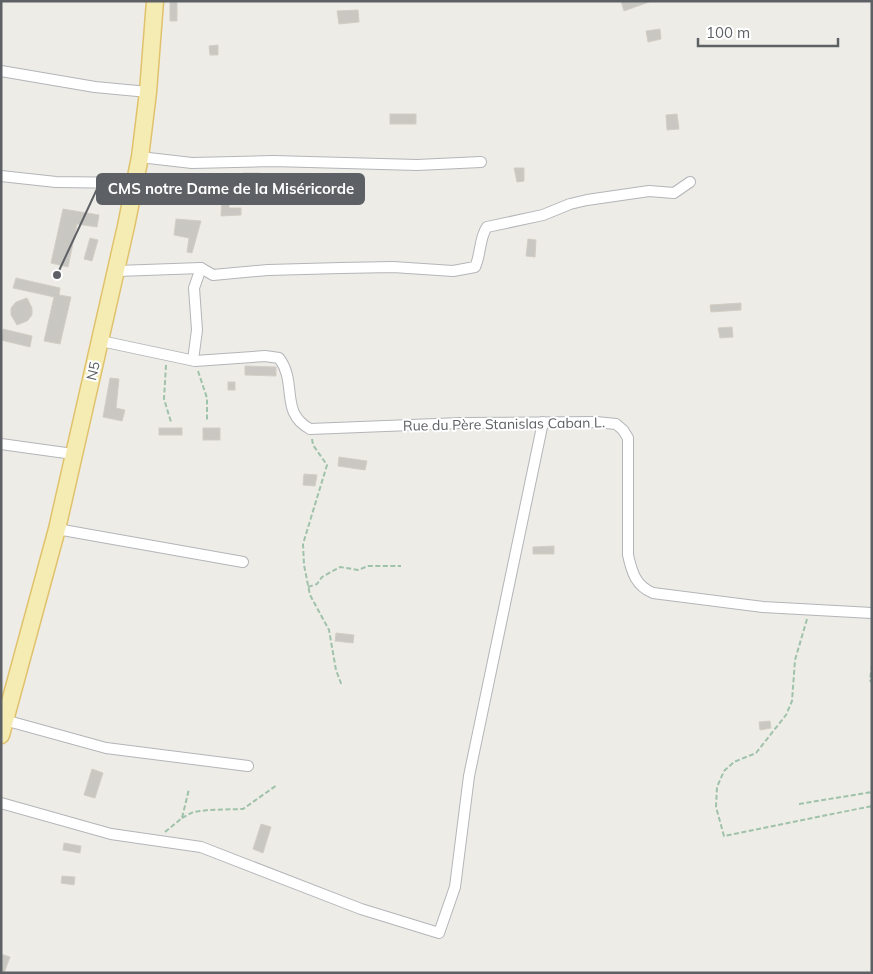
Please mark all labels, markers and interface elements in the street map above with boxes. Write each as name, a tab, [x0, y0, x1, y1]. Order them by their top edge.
scale bar	[698, 15, 838, 47]
text: 100 m	[706, 23, 750, 42]
callout: CMS notre Dame de la Miséricorde	[97, 174, 364, 204]
text: CMS notre Dame de la Miséricorde	[108, 179, 354, 198]
street label: N5	[82, 360, 104, 382]
street label: Rue du Père Stanislas Caban L.	[403, 413, 605, 435]

